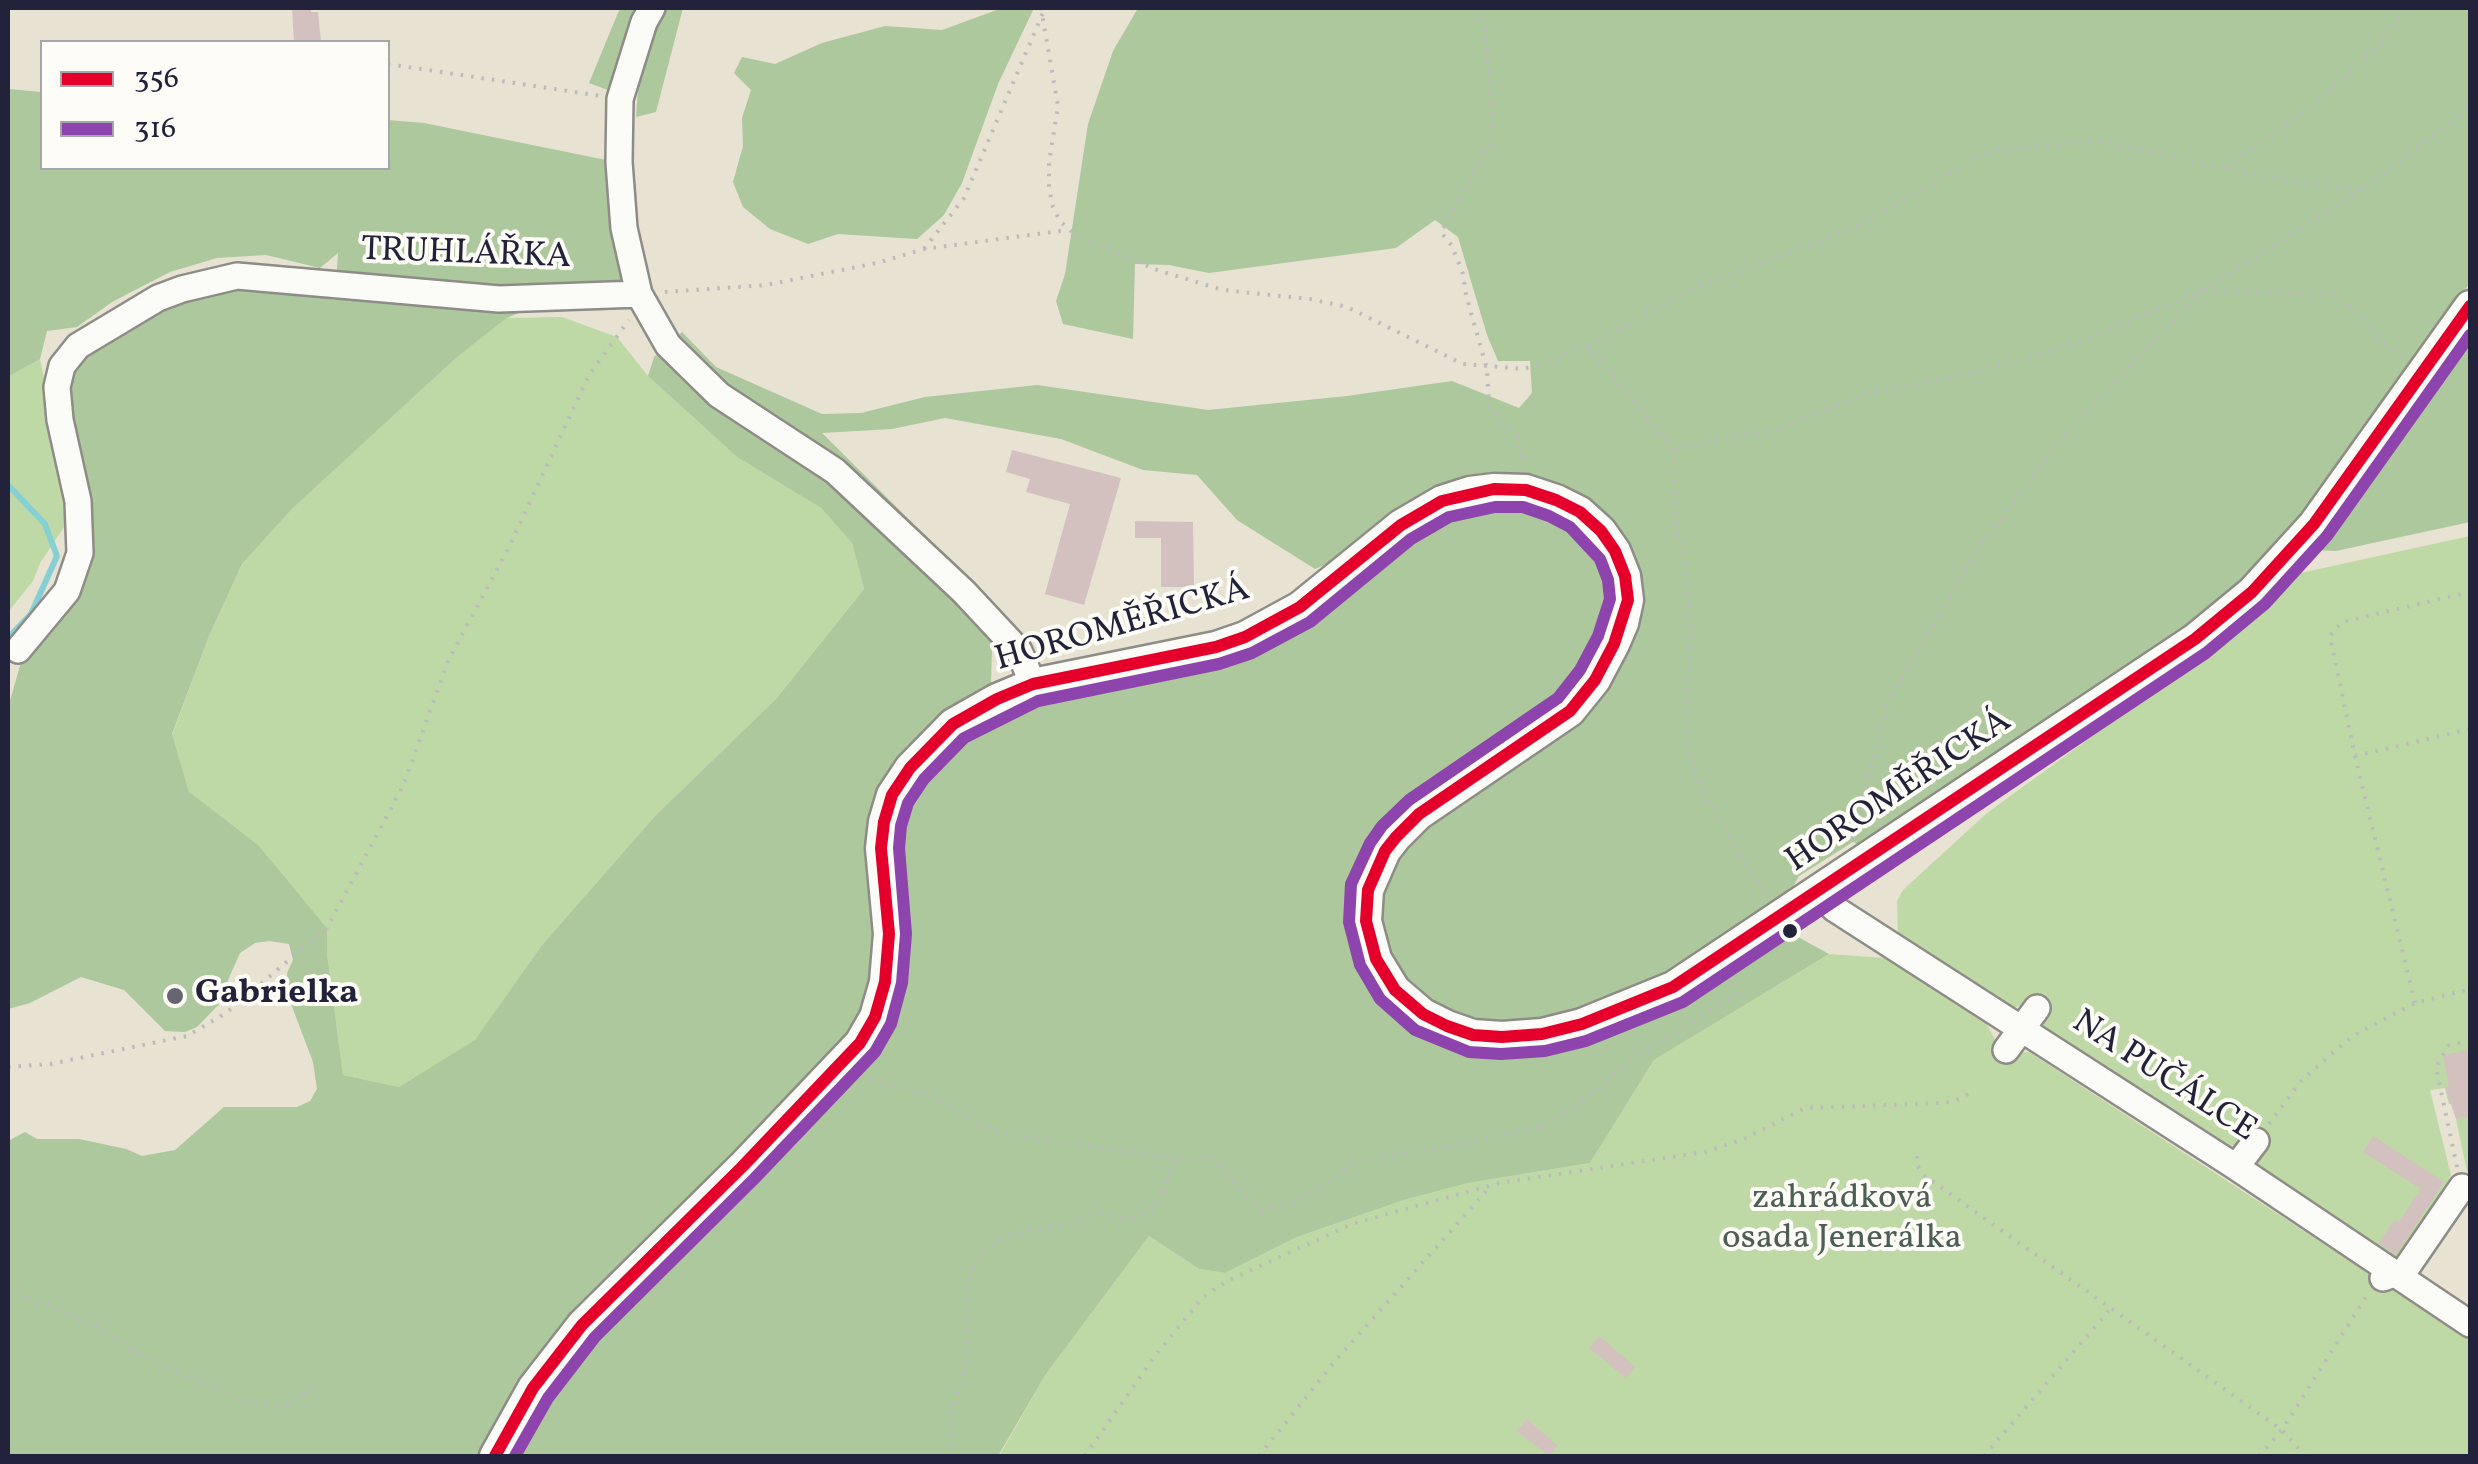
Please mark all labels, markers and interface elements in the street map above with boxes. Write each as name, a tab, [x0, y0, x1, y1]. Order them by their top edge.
legend	[40, 40, 390, 170]
text: 356	[134, 58, 179, 100]
text: 316	[134, 108, 176, 150]
street label: TRUHLÁŘKA	[360, 231, 572, 281]
street label: HOROMĚŘICKÁ	[991, 571, 1255, 683]
street label: HOROMĚŘICKÁ	[1779, 702, 2021, 884]
unlabelled marker	[1780, 921, 1800, 941]
place label: Gabrielka	[195, 975, 358, 1017]
marker: Gabrielka	[164, 985, 186, 1007]
street label: NA PUČÁLCE	[2063, 1003, 2263, 1153]
park label: zahrádková osada Jenerálka	[1722, 1180, 1962, 1262]

